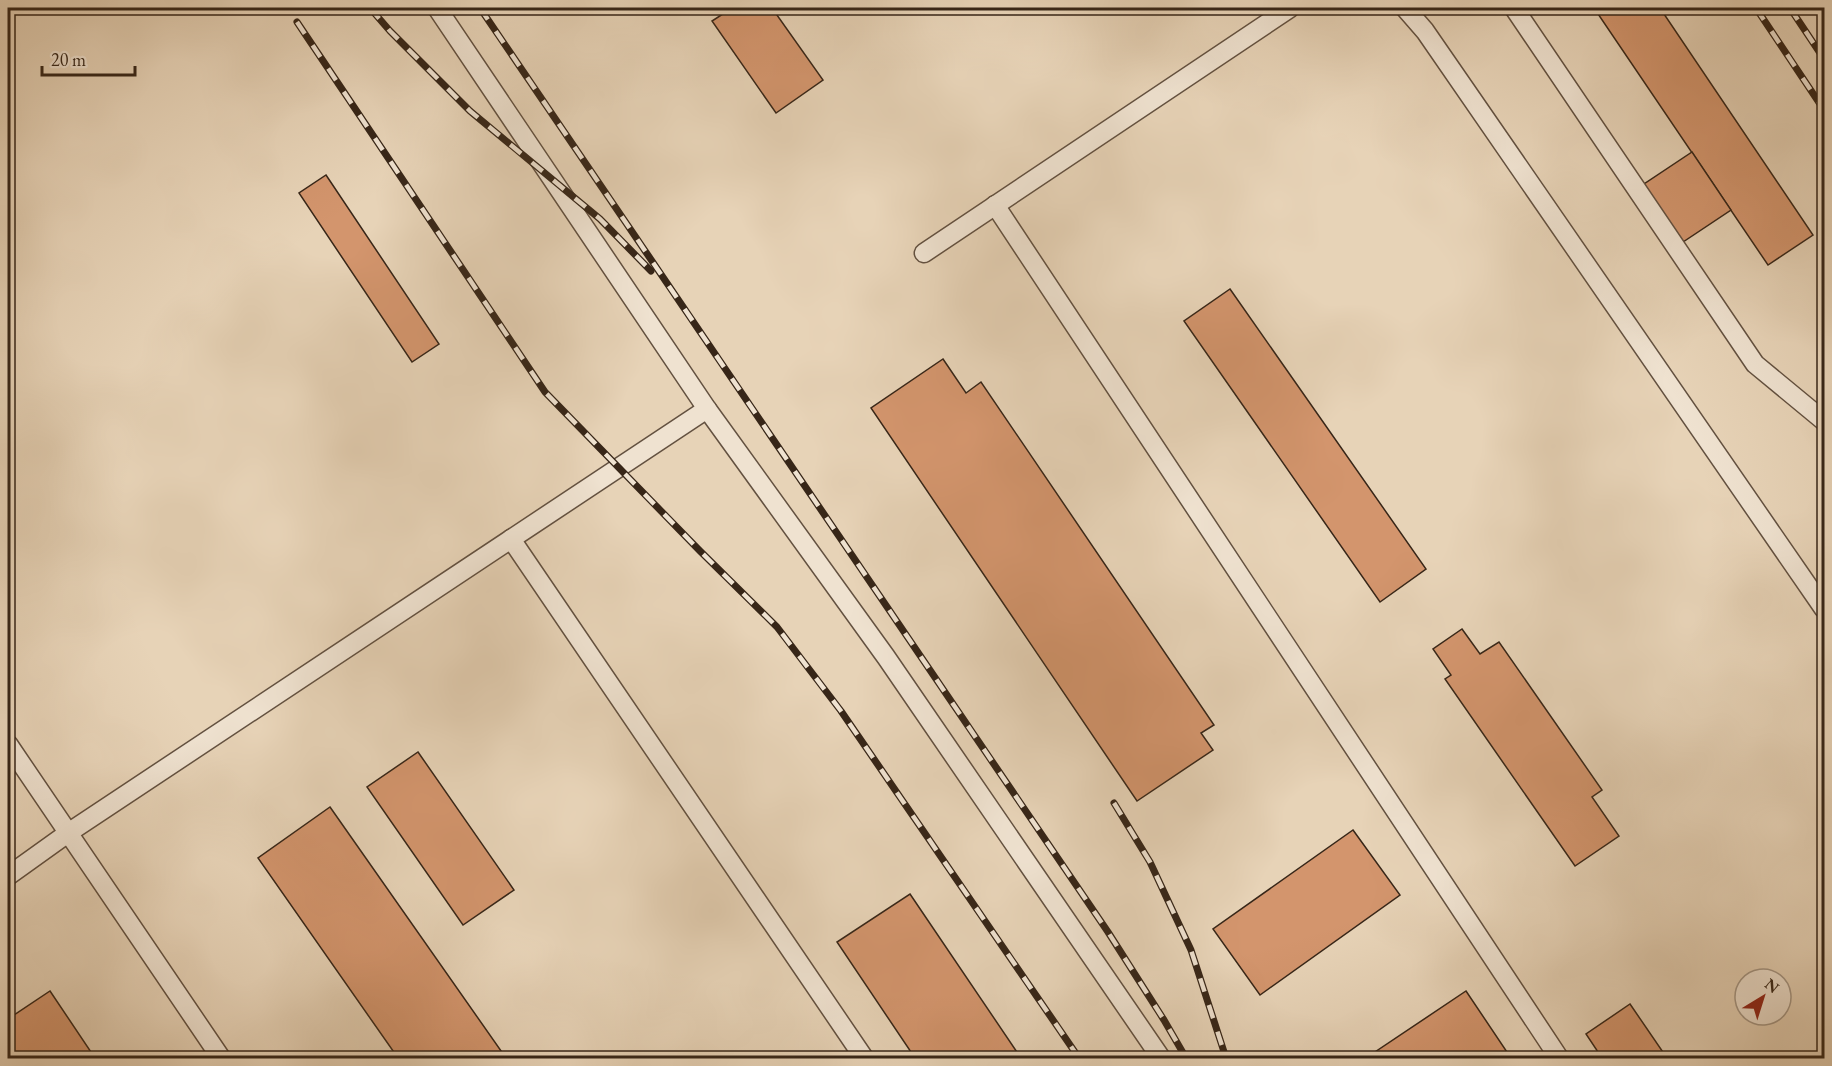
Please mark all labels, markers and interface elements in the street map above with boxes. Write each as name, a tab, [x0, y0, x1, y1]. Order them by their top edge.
scale bar	[42, 39, 135, 77]
text: 20 m	[51, 48, 86, 71]
north arrow	[1733, 967, 1793, 1027]
text: N	[1760, 973, 1784, 998]

